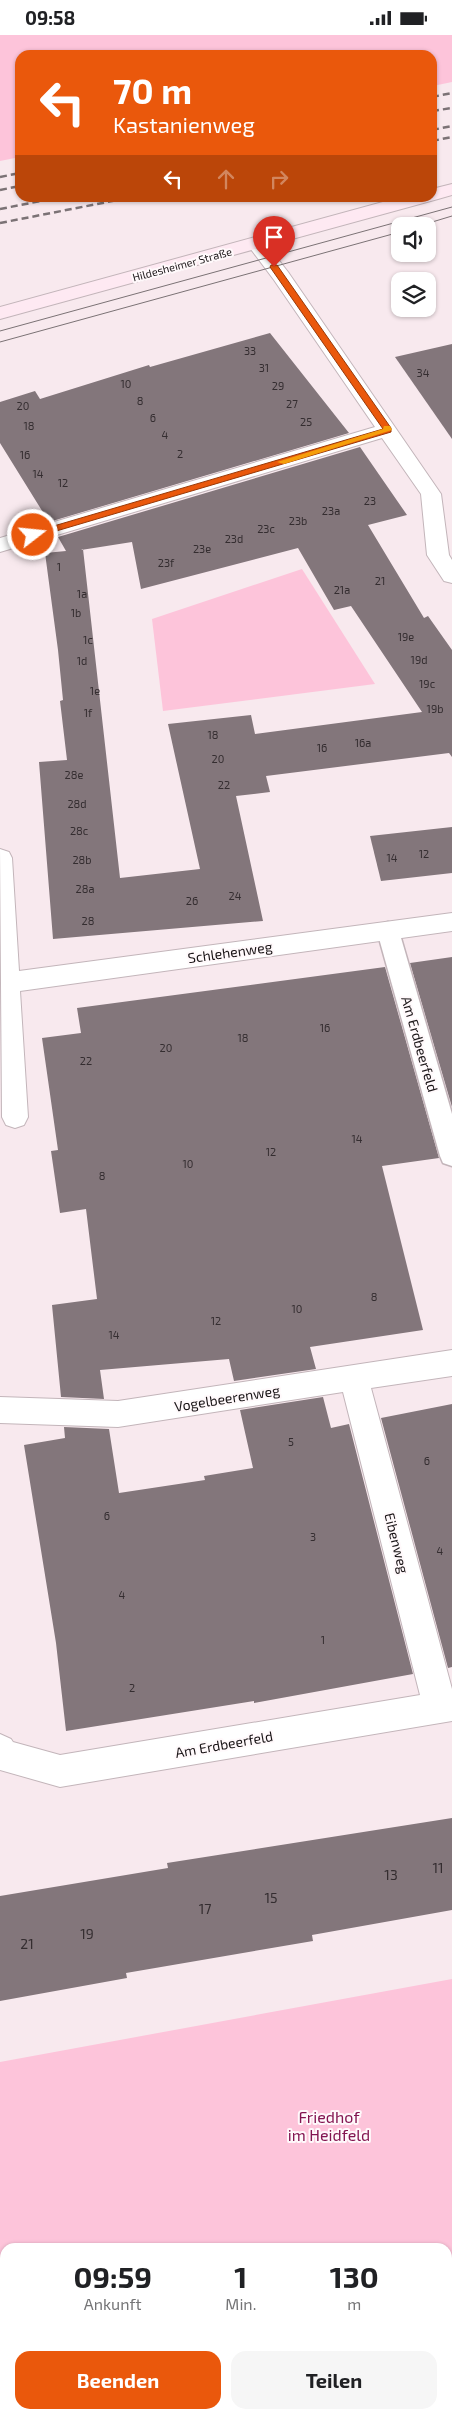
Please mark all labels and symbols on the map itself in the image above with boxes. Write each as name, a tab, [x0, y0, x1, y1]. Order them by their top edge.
pin	[253, 216, 295, 267]
street label: Hildesheimer Straße	[131, 244, 233, 284]
house number: 33	[244, 344, 256, 357]
house number: 31	[259, 361, 269, 374]
house number: 34	[417, 366, 430, 379]
house number: 10	[120, 377, 132, 390]
house number: 29	[272, 379, 284, 392]
house number: 8	[137, 394, 143, 407]
house number: 27	[286, 397, 298, 410]
house number: 20	[17, 399, 29, 412]
house number: 6	[150, 411, 156, 424]
house number: 25	[300, 415, 312, 428]
house number: 18	[23, 419, 35, 432]
house number: 4	[162, 428, 169, 441]
house number: 2	[177, 447, 183, 460]
house number: 16	[20, 448, 30, 461]
house number: 14	[32, 467, 44, 480]
house number: 12	[58, 476, 68, 489]
house number: 23	[364, 494, 376, 507]
house number: 23a	[322, 504, 340, 517]
position arrow	[6, 508, 58, 560]
house number: 23b	[289, 514, 307, 527]
house number: 23c	[257, 522, 275, 535]
house number: 23d	[225, 532, 243, 545]
house number: 23e	[193, 542, 211, 555]
house number: 23f	[158, 556, 175, 569]
house number: 1	[57, 560, 61, 573]
house number: 21	[375, 574, 385, 587]
house number: 21a	[334, 583, 350, 596]
house number: 1a	[77, 587, 87, 600]
house number: 1b	[71, 606, 81, 619]
house number: 19e	[398, 630, 414, 643]
house number: 1c	[83, 633, 93, 646]
house number: 19d	[411, 653, 427, 666]
house number: 1d	[77, 654, 87, 667]
house number: 19c	[419, 677, 435, 690]
house number: 1e	[90, 684, 100, 697]
house number: 19b	[427, 702, 443, 715]
house number: 1f	[84, 706, 93, 719]
house number: 18	[207, 728, 219, 741]
house number: 16a	[355, 736, 371, 749]
house number: 16	[317, 741, 327, 754]
house number: 20	[212, 752, 224, 765]
house number: 28e	[65, 768, 83, 781]
house number: 22	[218, 778, 230, 791]
house number: 28d	[67, 797, 87, 810]
house number: 28c	[70, 824, 88, 837]
house number: 12	[419, 847, 429, 860]
house number: 14	[386, 851, 398, 864]
house number: 28b	[72, 853, 92, 866]
house number: 28a	[76, 882, 94, 895]
house number: 24	[229, 889, 242, 902]
house number: 26	[186, 894, 198, 907]
house number: 28	[82, 914, 94, 927]
street label: Schlehenweg	[187, 938, 274, 966]
street label: Am Erdbeerfeld	[398, 994, 442, 1094]
house number: 16	[320, 1021, 330, 1034]
house number: 18	[237, 1031, 249, 1044]
house number: 20	[160, 1041, 172, 1054]
house number: 22	[80, 1054, 92, 1067]
house number: 14	[351, 1132, 363, 1145]
house number: 12	[266, 1145, 276, 1158]
house number: 10	[182, 1157, 194, 1170]
house number: 8	[99, 1169, 105, 1182]
house number: 8	[371, 1290, 377, 1303]
house number: 10	[291, 1302, 303, 1315]
house number: 12	[211, 1314, 221, 1327]
house number: 14	[108, 1328, 120, 1341]
street label: Vogelbeerenweg	[173, 1381, 281, 1415]
house number: 5	[288, 1435, 294, 1448]
house number: 6	[424, 1454, 430, 1467]
house number: 6	[104, 1509, 110, 1522]
street label: Eibenweg	[381, 1511, 413, 1575]
house number: 3	[310, 1530, 316, 1543]
house number: 4	[437, 1544, 444, 1557]
house number: 4	[119, 1588, 126, 1601]
house number: 1	[321, 1633, 325, 1646]
house number: 2	[129, 1681, 135, 1694]
street label: Am Erdbeerfeld	[174, 1727, 274, 1761]
house number: 11	[432, 1859, 444, 1876]
house number: 13	[384, 1866, 398, 1883]
house number: 15	[264, 1889, 278, 1906]
house number: 17	[199, 1900, 211, 1917]
house number: 19	[80, 1925, 94, 1942]
house number: 21	[20, 1935, 34, 1952]
park label: Friedhof im Heidfeld	[288, 2107, 370, 2144]

